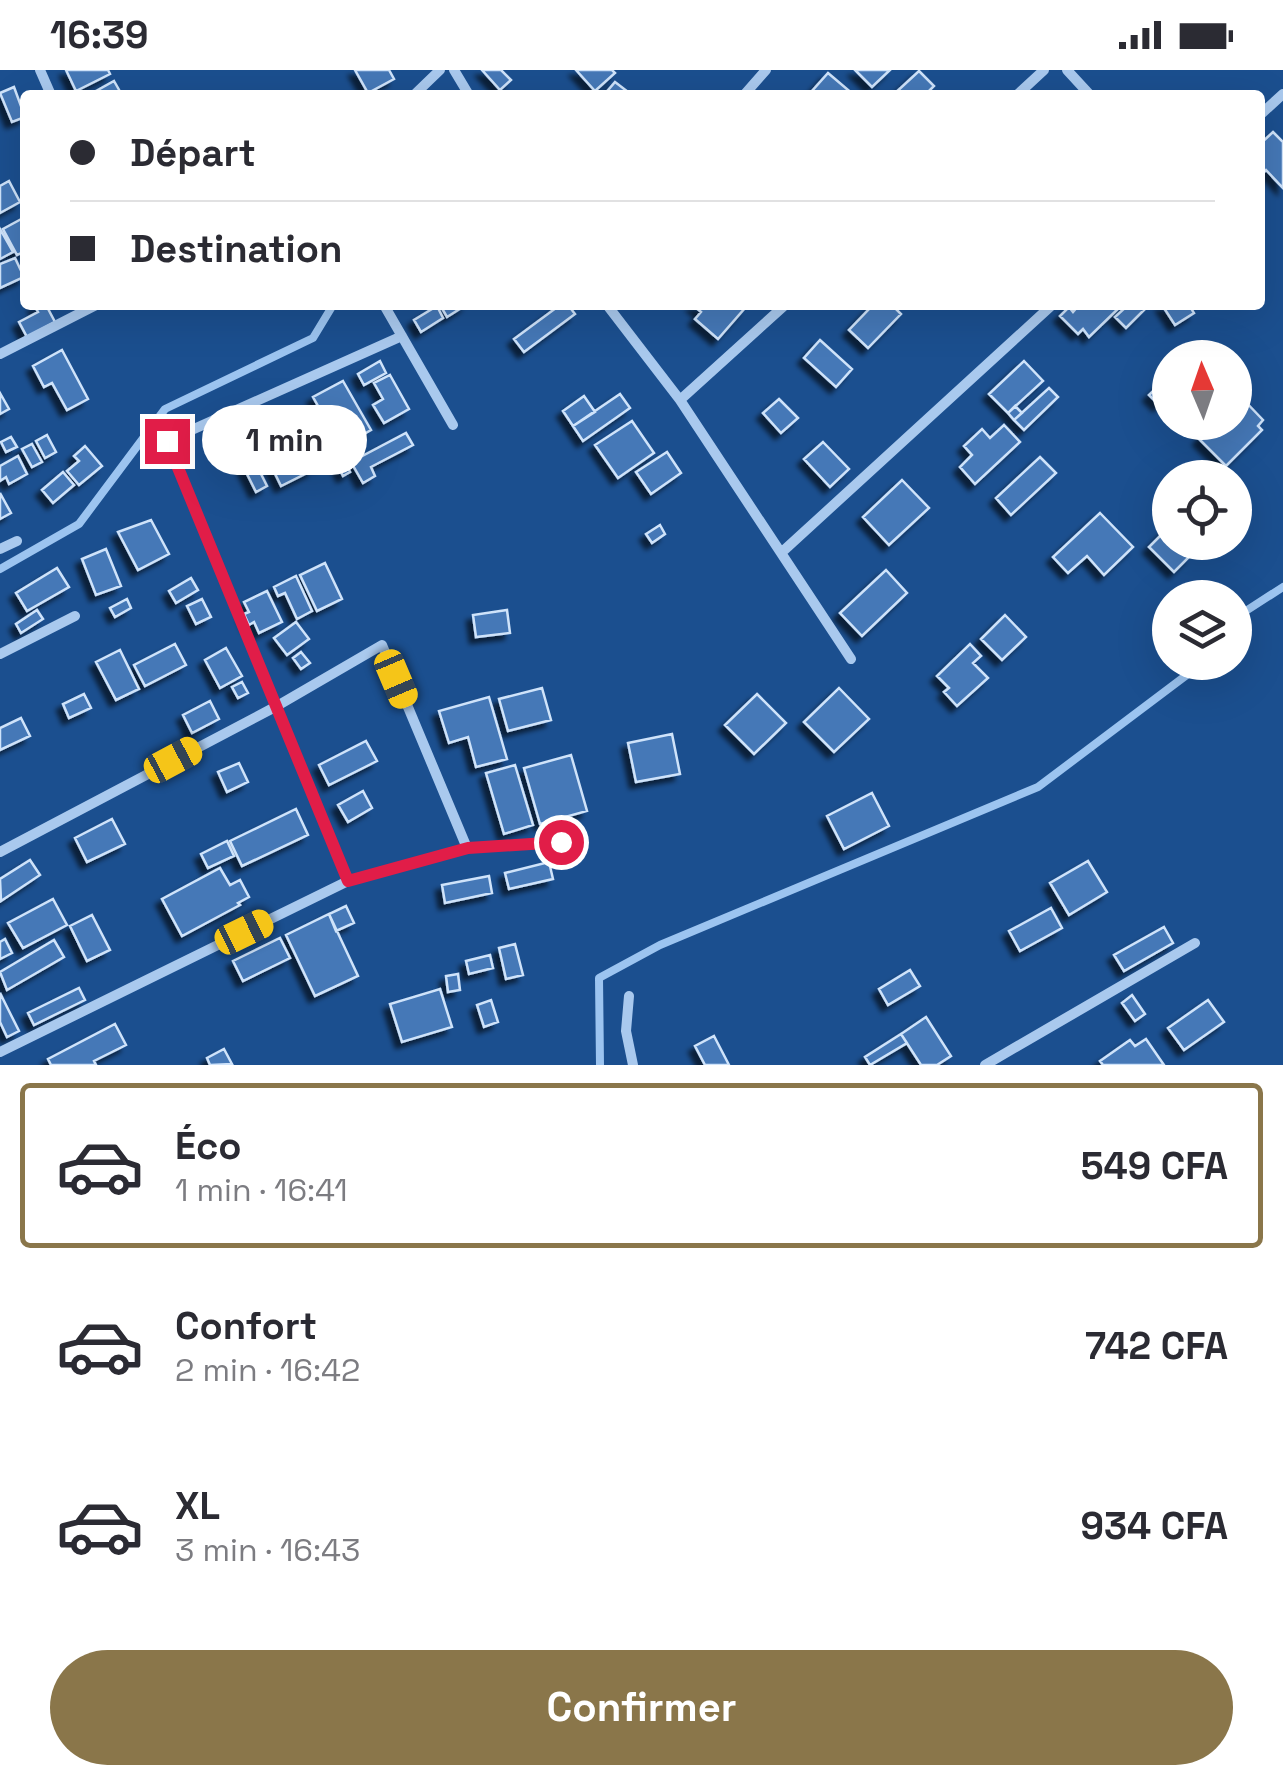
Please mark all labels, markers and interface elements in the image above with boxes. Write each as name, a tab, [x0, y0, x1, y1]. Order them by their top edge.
text: 16:39	[50, 11, 149, 59]
text: Départ	[130, 129, 256, 177]
text: Destination	[130, 225, 342, 273]
north arrow	[1152, 340, 1252, 440]
map controls	[1152, 340, 1252, 680]
callout: 1 min	[202, 406, 367, 476]
route end	[145, 419, 190, 464]
text: 1 min	[245, 420, 324, 460]
button: locate	[1152, 460, 1252, 560]
button: layers	[1152, 580, 1252, 680]
car	[370, 646, 422, 712]
car	[139, 733, 207, 787]
route start	[539, 820, 584, 865]
car	[210, 905, 278, 959]
icon: car	[55, 1121, 145, 1211]
text: Éco	[175, 1122, 242, 1170]
text: 549 CFA	[1081, 1142, 1228, 1190]
text: 1 min · 16:41	[175, 1170, 348, 1210]
icon: car	[55, 1301, 145, 1391]
text: Confort	[175, 1302, 317, 1350]
text: 742 CFA	[1085, 1322, 1228, 1370]
text: 2 min · 16:42	[175, 1350, 360, 1390]
icon: car	[55, 1481, 145, 1571]
text: XL	[175, 1482, 220, 1530]
text: 934 CFA	[1080, 1502, 1228, 1550]
text: 3 min · 16:43	[175, 1530, 360, 1570]
button: Confirmer	[50, 1650, 1233, 1765]

